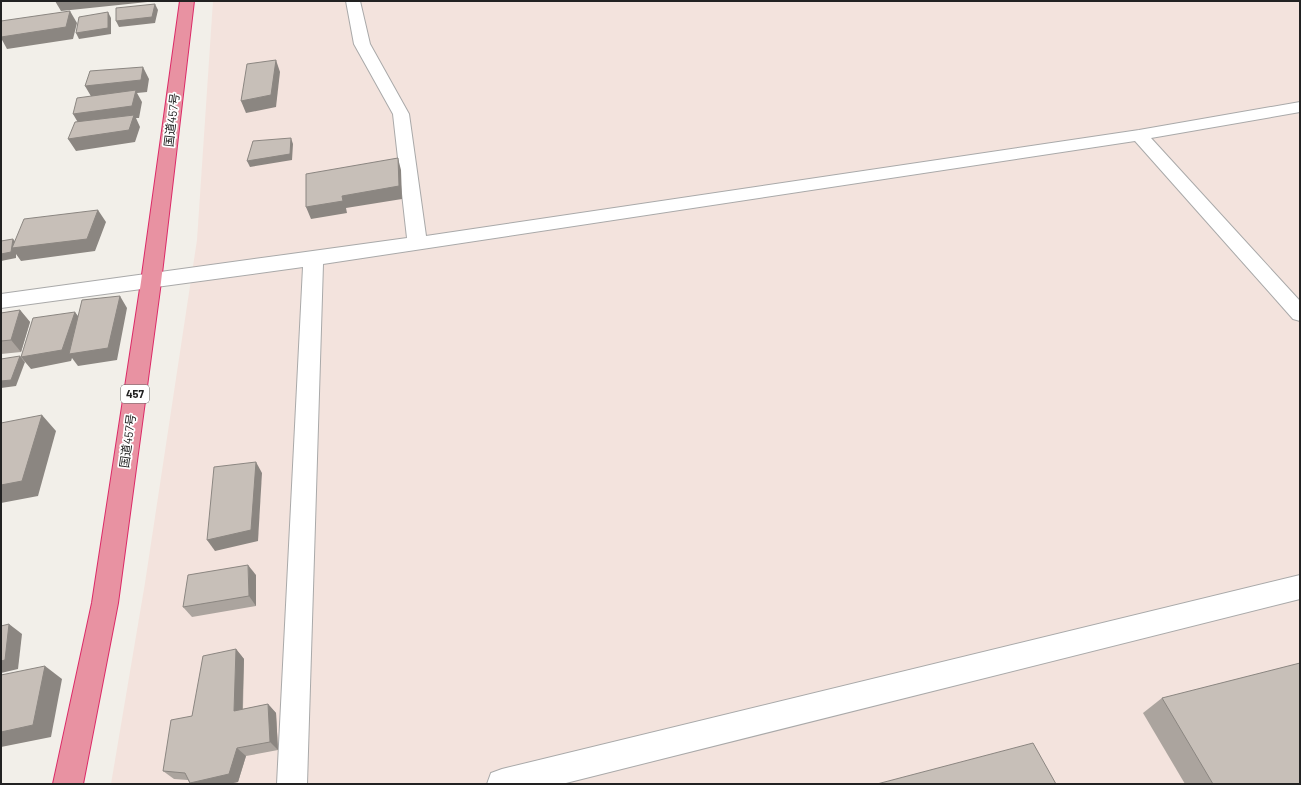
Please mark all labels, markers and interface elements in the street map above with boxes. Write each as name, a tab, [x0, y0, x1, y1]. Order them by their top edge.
street label: 国道457号	[161, 92, 181, 148]
road number: 457	[121, 385, 149, 403]
street label: 国道457号	[116, 413, 138, 469]

